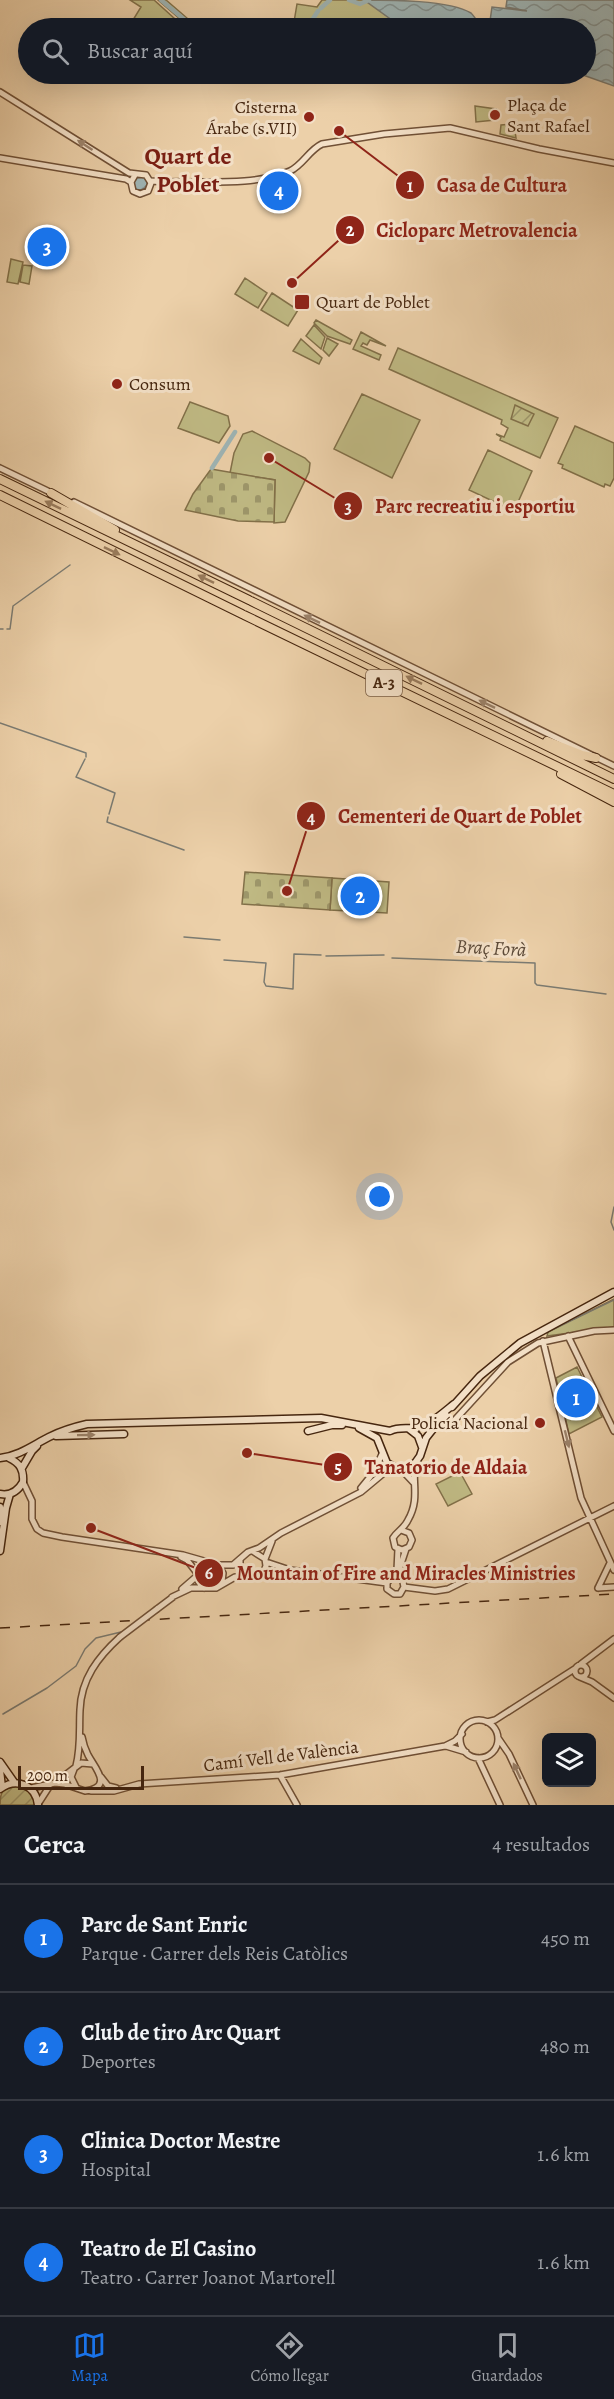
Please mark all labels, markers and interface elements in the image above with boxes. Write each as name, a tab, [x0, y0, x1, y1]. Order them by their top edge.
search box	[18, 18, 596, 84]
icon: search	[39, 35, 72, 68]
text: Buscar aquí	[87, 36, 193, 66]
place label: Plaça de Sant Rafael	[507, 93, 590, 138]
place label: Cisterna Árabe (s.VII)	[206, 95, 298, 140]
marker: Plaça de Sant Rafael	[488, 108, 502, 122]
marker: Cisterna Árabe (s.VII)	[302, 110, 316, 124]
one-way arrow	[78, 139, 94, 151]
district label: Quart de Poblet	[145, 140, 232, 200]
callout: Casa de Cultura	[395, 166, 579, 204]
pin: 4	[260, 168, 298, 213]
text: Casa de Cultura	[437, 172, 568, 199]
text: 1	[407, 174, 414, 198]
callout: Cicloparc Metrovalencia	[335, 211, 590, 249]
text: Cicloparc Metrovalencia	[376, 217, 578, 244]
text: 2	[346, 218, 355, 242]
pin: 3	[28, 224, 66, 270]
place label: Quart de Poblet	[316, 290, 430, 314]
marker: Quart de Poblet	[293, 293, 311, 311]
place label: Consum	[129, 372, 191, 396]
marker: Consum	[110, 377, 124, 391]
callout: Parc recreatiu i esportiu	[333, 487, 587, 525]
text: Parc recreatiu i esportiu	[375, 493, 575, 520]
text: 3	[344, 495, 352, 519]
one-way arrow	[45, 501, 62, 510]
one-way arrow	[103, 546, 120, 555]
one-way arrow	[198, 574, 215, 583]
one-way arrow	[303, 614, 320, 624]
road number: A-3	[366, 670, 402, 696]
one-way arrow	[406, 676, 423, 685]
one-way arrow	[479, 700, 496, 709]
callout: Cementeri de Quart de Poblet	[296, 797, 594, 835]
text: Cementeri de Quart de Poblet	[338, 803, 582, 830]
text: 4	[307, 805, 316, 829]
pin: 2	[340, 874, 380, 918]
water label: Braç Forà	[455, 933, 527, 963]
your location	[365, 1182, 394, 1211]
pin: 1	[556, 1376, 596, 1420]
place label: Policía Nacional	[411, 1411, 529, 1435]
marker: Policía Nacional	[533, 1416, 547, 1430]
one-way arrow	[77, 1430, 96, 1439]
one-way arrow	[562, 1430, 572, 1448]
callout: Tanatorio de Aldaia	[323, 1448, 540, 1486]
text: Tanatorio de Aldaia	[365, 1454, 528, 1481]
text: 5	[334, 1455, 342, 1479]
callout: Mountain of Fire and Miracles Ministries	[194, 1554, 587, 1592]
text: Mountain of Fire and Miracles Ministries	[236, 1560, 576, 1587]
text: 6	[205, 1561, 213, 1585]
map controls	[542, 1733, 596, 1787]
button: layers	[542, 1733, 596, 1787]
street label: Camí Vell de València	[202, 1735, 360, 1777]
one-way arrow	[512, 1762, 521, 1779]
scale bar	[18, 1763, 144, 1790]
text: 200 m	[27, 1765, 68, 1787]
text: Cerca	[24, 1827, 86, 1862]
text: 4 resultados	[492, 1831, 590, 1858]
text: Parc de Sant Enric	[81, 1910, 247, 1940]
text: 1	[40, 1925, 47, 1952]
text: 450 m	[541, 1925, 590, 1952]
text: Parque · Carrer dels Reis Catòlics	[81, 1940, 348, 1967]
text: Club de tiro Arc Quart	[81, 2018, 281, 2048]
text: 2	[39, 2033, 48, 2060]
text: 480 m	[540, 2033, 590, 2060]
text: Deportes	[81, 2048, 156, 2075]
text: Clinica Doctor Mestre	[81, 2126, 281, 2156]
text: 3	[39, 2141, 48, 2168]
text: 1.6 km	[537, 2141, 590, 2168]
text: Hospital	[81, 2156, 151, 2183]
text: Teatro de El Casino	[81, 2234, 256, 2264]
text: 4	[39, 2249, 48, 2276]
text: 1.6 km	[537, 2249, 590, 2276]
text: Teatro · Carrer Joanot Martorell	[81, 2264, 335, 2291]
tab: Mapa	[71, 2329, 108, 2387]
tab: Cómo llegar	[250, 2329, 329, 2387]
tab: Guardados	[471, 2329, 543, 2387]

